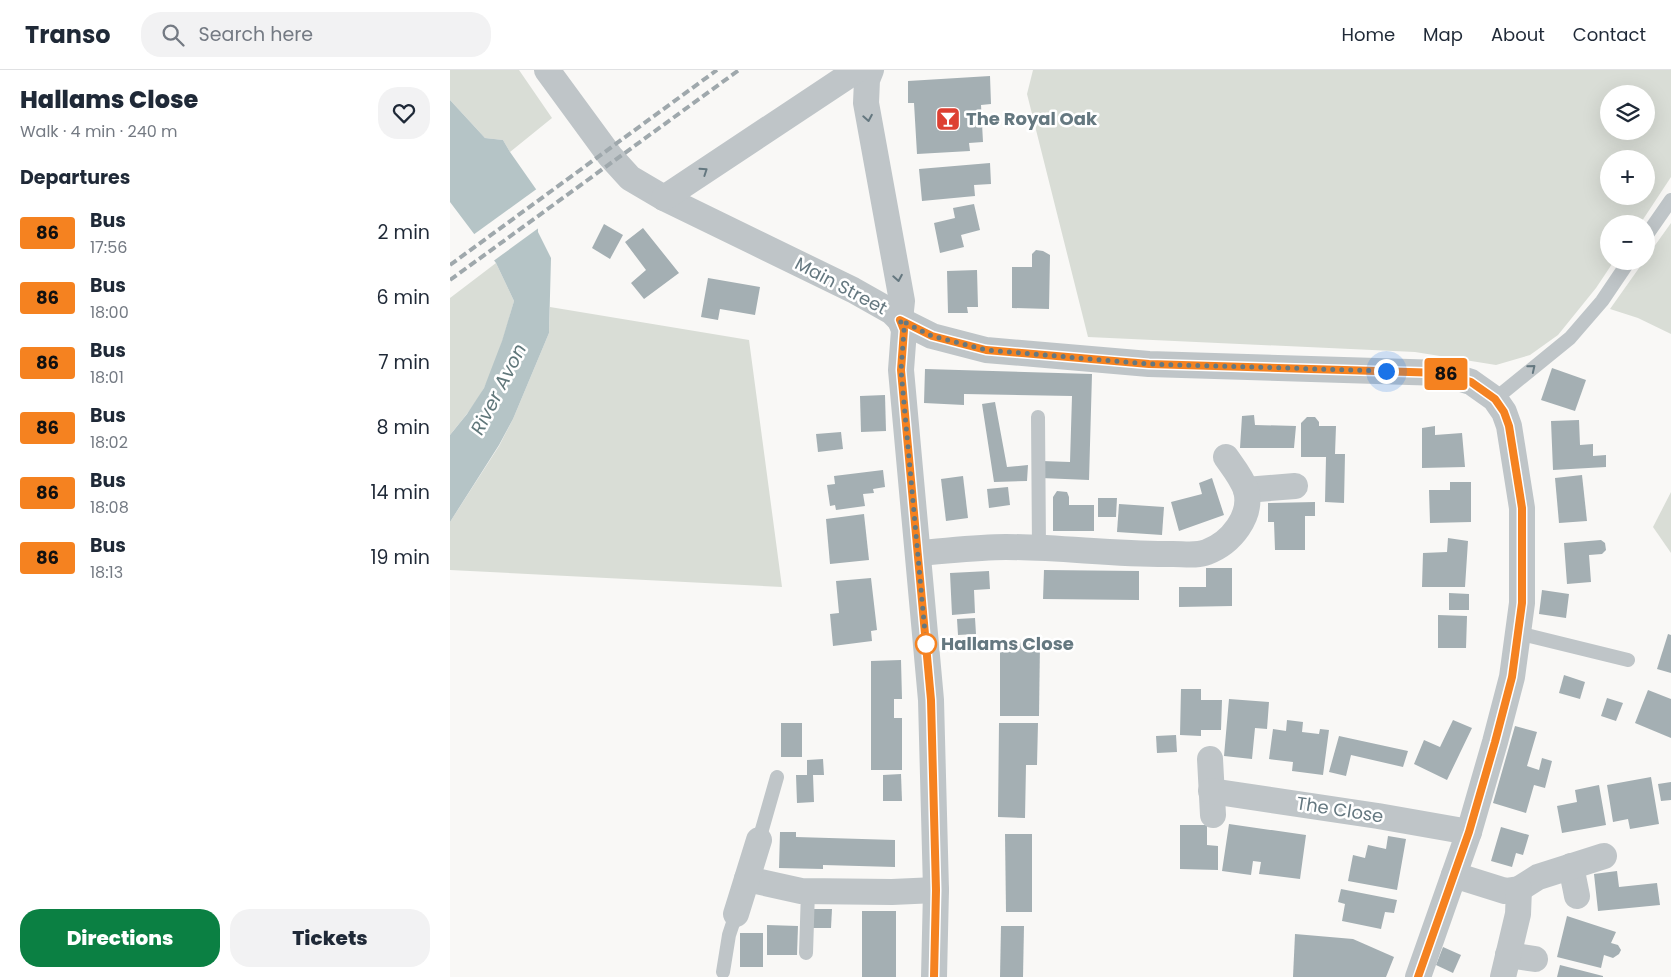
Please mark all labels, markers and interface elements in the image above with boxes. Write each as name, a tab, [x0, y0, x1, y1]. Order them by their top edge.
search box	[141, 12, 491, 57]
text: Transo	[25, 18, 111, 51]
icon: search	[159, 21, 187, 49]
text: Search here	[199, 21, 313, 48]
text: Home	[1341, 22, 1395, 47]
text: Map	[1423, 22, 1463, 47]
text: About	[1491, 22, 1545, 47]
text: Contact	[1573, 22, 1646, 47]
text: Hallams Close	[20, 83, 198, 116]
map controls	[1600, 85, 1655, 270]
button: layers	[1600, 85, 1655, 140]
button: heart	[378, 87, 430, 139]
bar icon: The Royal Oak	[935, 106, 961, 132]
place label: The Royal Oak	[966, 106, 1098, 131]
one-way arrow	[863, 113, 873, 122]
text: Walk · 4 min · 240 m	[20, 120, 178, 143]
button: +	[1600, 150, 1655, 205]
text: Departures	[20, 164, 130, 191]
one-way arrow	[699, 168, 708, 177]
text: Bus	[90, 207, 126, 234]
button: −	[1600, 215, 1655, 270]
text: 2 min	[378, 219, 430, 246]
text: 86	[36, 220, 59, 245]
text: 17:56	[90, 236, 127, 259]
street label: Main Street	[791, 251, 892, 320]
text: Bus	[90, 272, 126, 299]
one-way arrow	[892, 273, 902, 282]
text: 6 min	[376, 284, 430, 311]
text: 86	[36, 285, 59, 310]
text: 18:00	[90, 301, 129, 324]
text: Bus	[90, 337, 126, 364]
water label: River Avon	[464, 339, 533, 440]
text: 7 min	[378, 349, 430, 376]
text: 86	[36, 350, 59, 375]
line badge: 86	[1424, 358, 1468, 390]
your location	[1374, 359, 1399, 384]
text: 86	[1434, 361, 1458, 386]
one-way arrow	[1527, 365, 1536, 374]
text: 18:01	[90, 366, 124, 389]
text: Bus	[90, 402, 126, 429]
text: 8 min	[377, 414, 430, 441]
text: 86	[36, 415, 59, 440]
text: 18:02	[90, 431, 128, 454]
text: Bus	[90, 467, 126, 494]
text: 14 min	[370, 479, 430, 506]
text: 86	[36, 480, 59, 505]
text: 18:08	[90, 496, 129, 519]
text: Bus	[90, 532, 126, 559]
text: 19 min	[370, 544, 430, 571]
text: 86	[36, 545, 59, 570]
text: 18:13	[90, 561, 123, 584]
place label: Hallams Close	[941, 631, 1074, 656]
marker: Hallams Close	[915, 633, 937, 655]
street label: The Close	[1295, 790, 1385, 829]
button: Directions	[20, 909, 220, 967]
button: Tickets	[230, 909, 430, 967]

